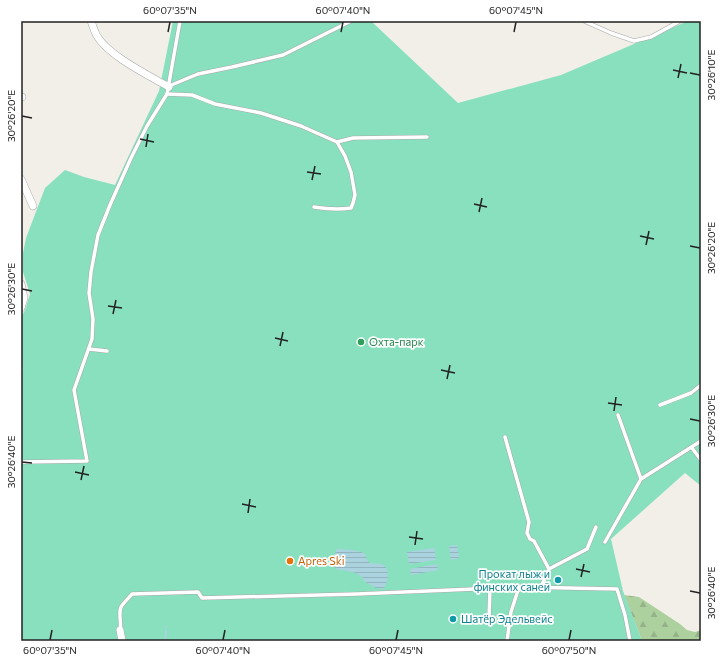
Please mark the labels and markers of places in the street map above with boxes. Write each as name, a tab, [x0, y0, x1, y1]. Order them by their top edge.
place label: Охта-парк	[369, 335, 424, 348]
marker: Охта-парк	[356, 337, 366, 347]
place label: Apres Ski	[298, 554, 345, 567]
marker: Apres Ski	[285, 556, 295, 566]
place label: Прокат лыж и финских саней	[474, 567, 550, 593]
marker: Прокат лыж и финских саней	[553, 575, 563, 585]
place label: Шатёр Эдельвейс	[461, 612, 553, 625]
marker: Шатёр Эдельвейс	[448, 614, 458, 624]

